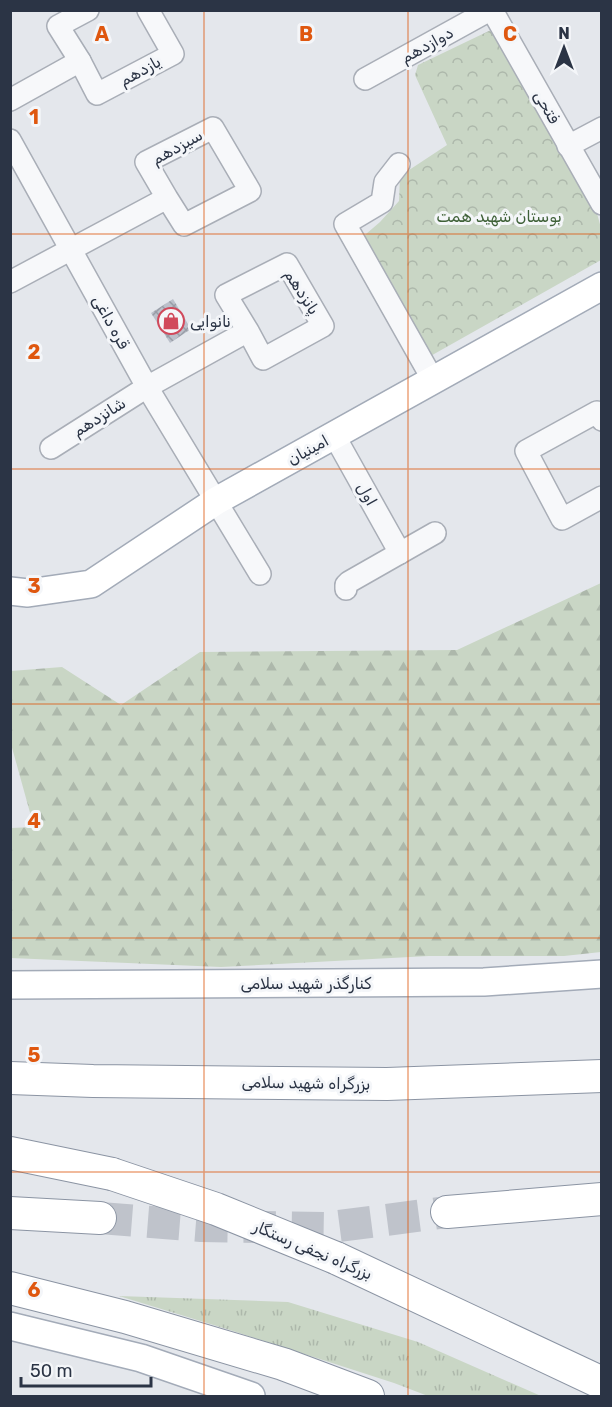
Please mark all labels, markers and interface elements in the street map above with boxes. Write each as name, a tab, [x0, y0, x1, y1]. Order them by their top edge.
north arrow	[534, 18, 594, 78]
text: A	[95, 22, 110, 46]
text: B	[299, 22, 313, 46]
text: C	[503, 22, 517, 46]
street label: دوازدهم	[398, 23, 457, 68]
text: N	[558, 24, 570, 43]
street label: یازدهم	[116, 52, 164, 91]
street label: فتحی	[530, 87, 564, 127]
text: 1	[29, 105, 39, 129]
street label: سیزدهم	[148, 125, 206, 170]
park label: بوستان شهید همت	[436, 207, 562, 227]
street label: پانزدهم	[280, 266, 324, 319]
street label: قره داغی	[88, 292, 134, 353]
shop icon: نانوایی	[156, 306, 186, 336]
place label: نانوایی	[190, 312, 231, 332]
text: 2	[28, 340, 41, 364]
street label: شانزدهم	[69, 393, 130, 442]
street label: امینیان	[284, 431, 332, 469]
street label: اول	[352, 479, 381, 510]
text: 3	[27, 574, 41, 598]
text: 4	[27, 809, 41, 833]
street label: کنارگذر شهید سلامی	[240, 974, 372, 994]
text: 5	[28, 1043, 41, 1067]
street label: بزرگراه شهید سلامی	[241, 1072, 371, 1095]
street label: بزرگراه نجفی رستگار	[249, 1216, 375, 1285]
text: 6	[27, 1278, 41, 1302]
scale bar	[21, 1350, 152, 1388]
text: 50 m	[30, 1360, 73, 1382]

